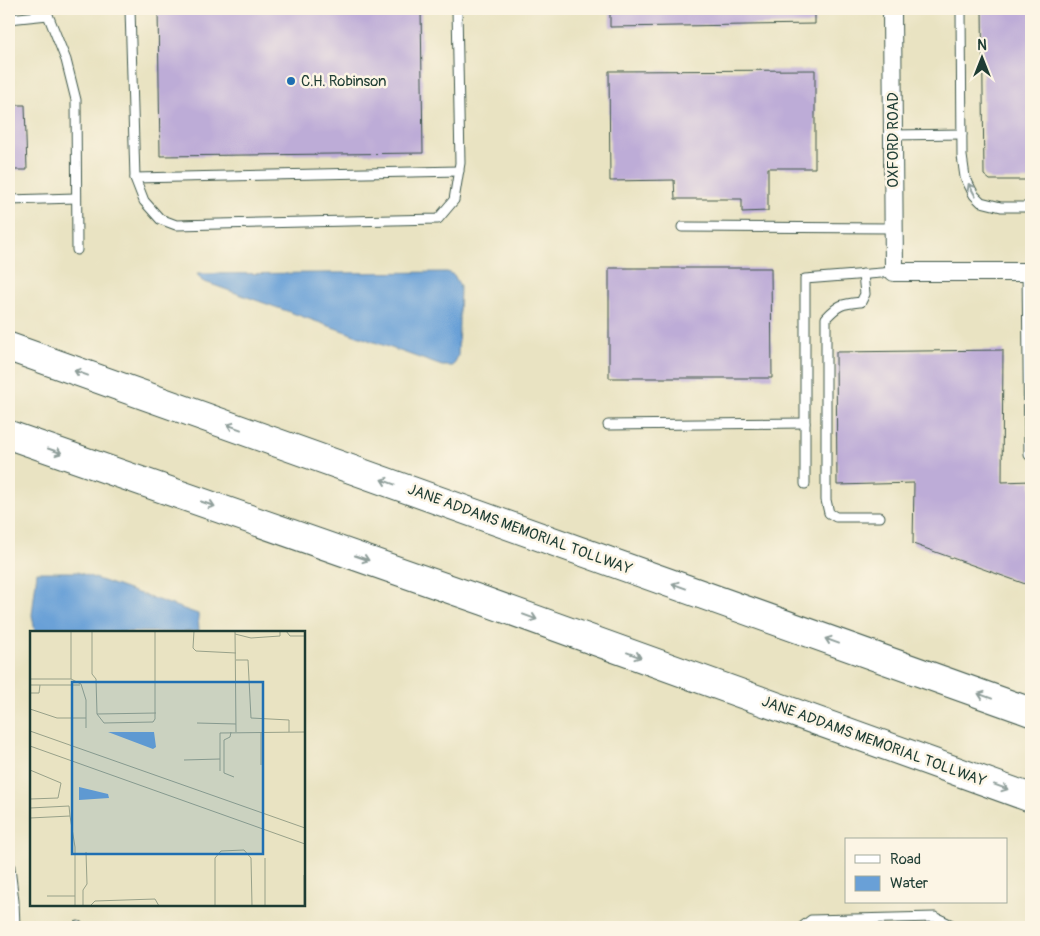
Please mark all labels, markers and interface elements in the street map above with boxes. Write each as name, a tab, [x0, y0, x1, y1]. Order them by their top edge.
north arrow	[958, 32, 1008, 82]
text: N	[977, 37, 987, 54]
place label: C.H. Robinson	[301, 72, 387, 91]
marker: C.H. Robinson	[285, 75, 297, 87]
street label: OXFORD ROAD	[884, 92, 903, 188]
one-way arrow	[967, 183, 976, 198]
one-way arrow	[74, 367, 90, 377]
one-way arrow	[227, 422, 243, 431]
one-way arrow	[47, 447, 62, 456]
one-way arrow	[380, 477, 396, 486]
street label: JANE ADDAMS MEMORIAL TOLLWAY	[405, 480, 635, 579]
one-way arrow	[200, 500, 215, 509]
one-way arrow	[353, 554, 369, 563]
one-way arrow	[672, 581, 688, 590]
one-way arrow	[521, 613, 537, 622]
inset map	[30, 631, 305, 906]
one-way arrow	[825, 636, 841, 645]
one-way arrow	[626, 651, 641, 660]
one-way arrow	[978, 691, 994, 700]
street label: JANE ADDAMS MEMORIAL TOLLWAY	[759, 692, 989, 791]
one-way arrow	[993, 783, 1008, 792]
legend	[845, 838, 1008, 904]
text: Road	[890, 850, 921, 869]
text: Water	[890, 874, 929, 893]

